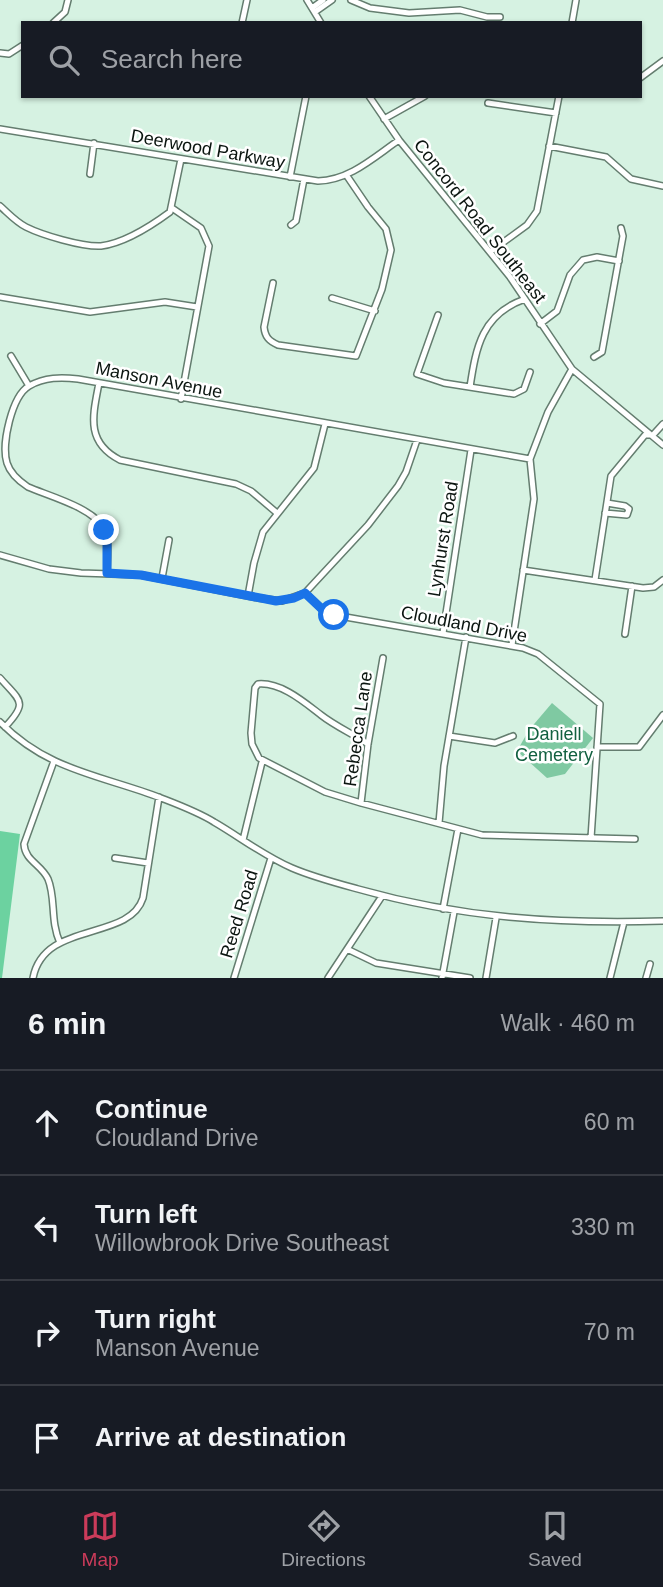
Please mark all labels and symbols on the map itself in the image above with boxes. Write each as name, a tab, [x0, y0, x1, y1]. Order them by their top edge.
street label: Deerwood Parkway	[129, 126, 287, 172]
street label: Concord Road Southeast	[410, 135, 550, 307]
street label: Manson Avenue	[94, 358, 224, 402]
street label: Lynhurst Road	[424, 480, 462, 598]
route end	[88, 514, 119, 545]
route start	[318, 599, 349, 630]
street label: Cloudland Drive	[399, 602, 529, 646]
street label: Rebecca Lane	[340, 670, 376, 788]
park label: Daniell Cemetery	[515, 724, 593, 765]
street label: Reed Road	[216, 868, 262, 960]

